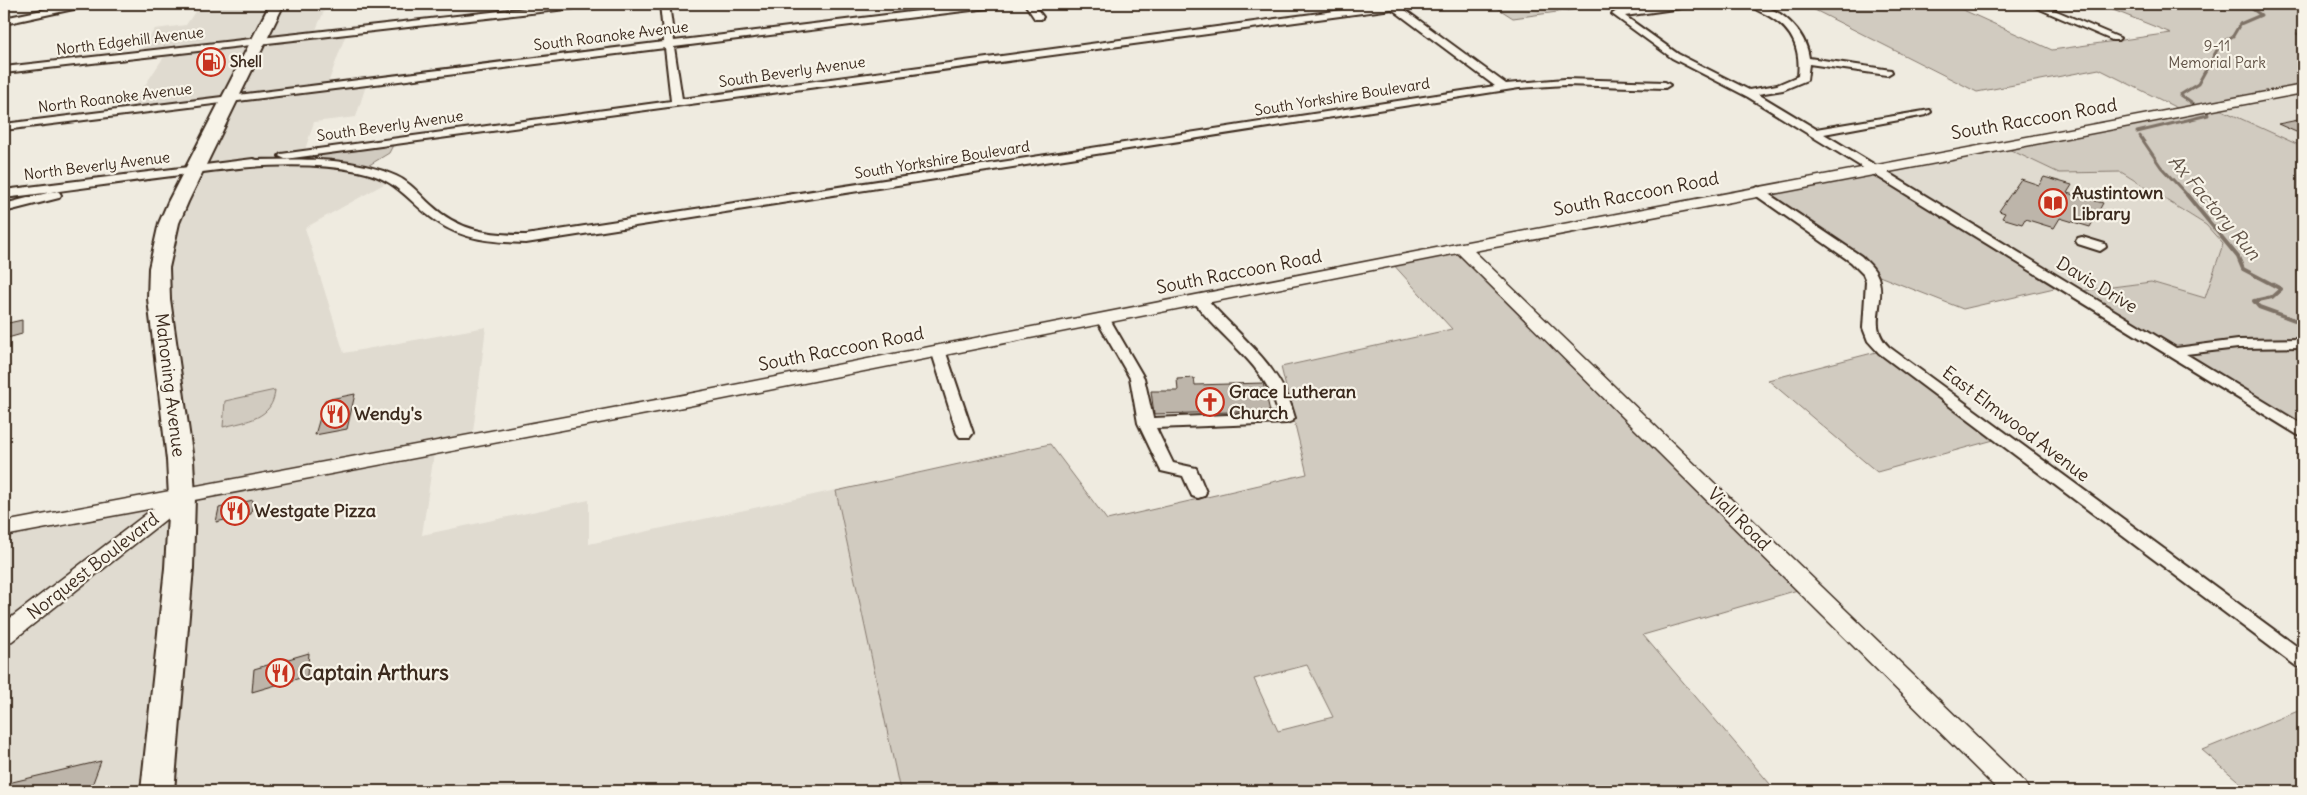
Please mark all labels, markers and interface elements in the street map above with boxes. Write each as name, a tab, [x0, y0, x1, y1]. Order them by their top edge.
street label: South Roanoke Avenue	[532, 17, 689, 54]
street label: North Edgehill Avenue	[55, 22, 205, 59]
park label: 9-11 Memorial Park	[2168, 36, 2266, 72]
fuel station icon: Shell	[196, 47, 226, 77]
place label: Shell	[230, 52, 262, 71]
street label: South Beverly Avenue	[717, 52, 867, 91]
street label: South Yorkshire Boulevard	[1253, 73, 1431, 120]
street label: North Roanoke Avenue	[37, 79, 193, 116]
street label: South Raccoon Road	[1949, 93, 2119, 144]
street label: South Beverly Avenue	[315, 106, 465, 145]
street label: South Yorkshire Boulevard	[853, 136, 1031, 183]
street label: North Beverly Avenue	[23, 147, 171, 184]
water label: Ax Factory Run	[2164, 149, 2267, 265]
street label: South Raccoon Road	[1551, 166, 1721, 221]
place label: Austintown Library	[2072, 181, 2164, 225]
library icon: Austintown Library	[2038, 188, 2068, 218]
street label: South Raccoon Road	[1154, 244, 1324, 299]
street label: Davis Drive	[2052, 251, 2142, 318]
street label: Mahoning Avenue	[150, 312, 191, 458]
street label: South Raccoon Road	[756, 321, 926, 376]
street label: East Elmwood Avenue	[1938, 361, 2095, 487]
place label: Grace Lutheran Church	[1229, 380, 1357, 424]
church icon: Grace Lutheran Church	[1195, 387, 1225, 417]
restaurant icon: Wendy's	[320, 399, 350, 429]
place label: Wendy's	[354, 402, 422, 425]
street label: Viall Road	[1703, 482, 1776, 555]
restaurant icon: Westgate Pizza	[220, 496, 250, 526]
place label: Westgate Pizza	[254, 499, 376, 522]
street label: Norquest Boulevard	[22, 507, 164, 624]
restaurant icon: Captain Arthurs	[265, 658, 295, 688]
place label: Captain Arthurs	[299, 659, 449, 686]

